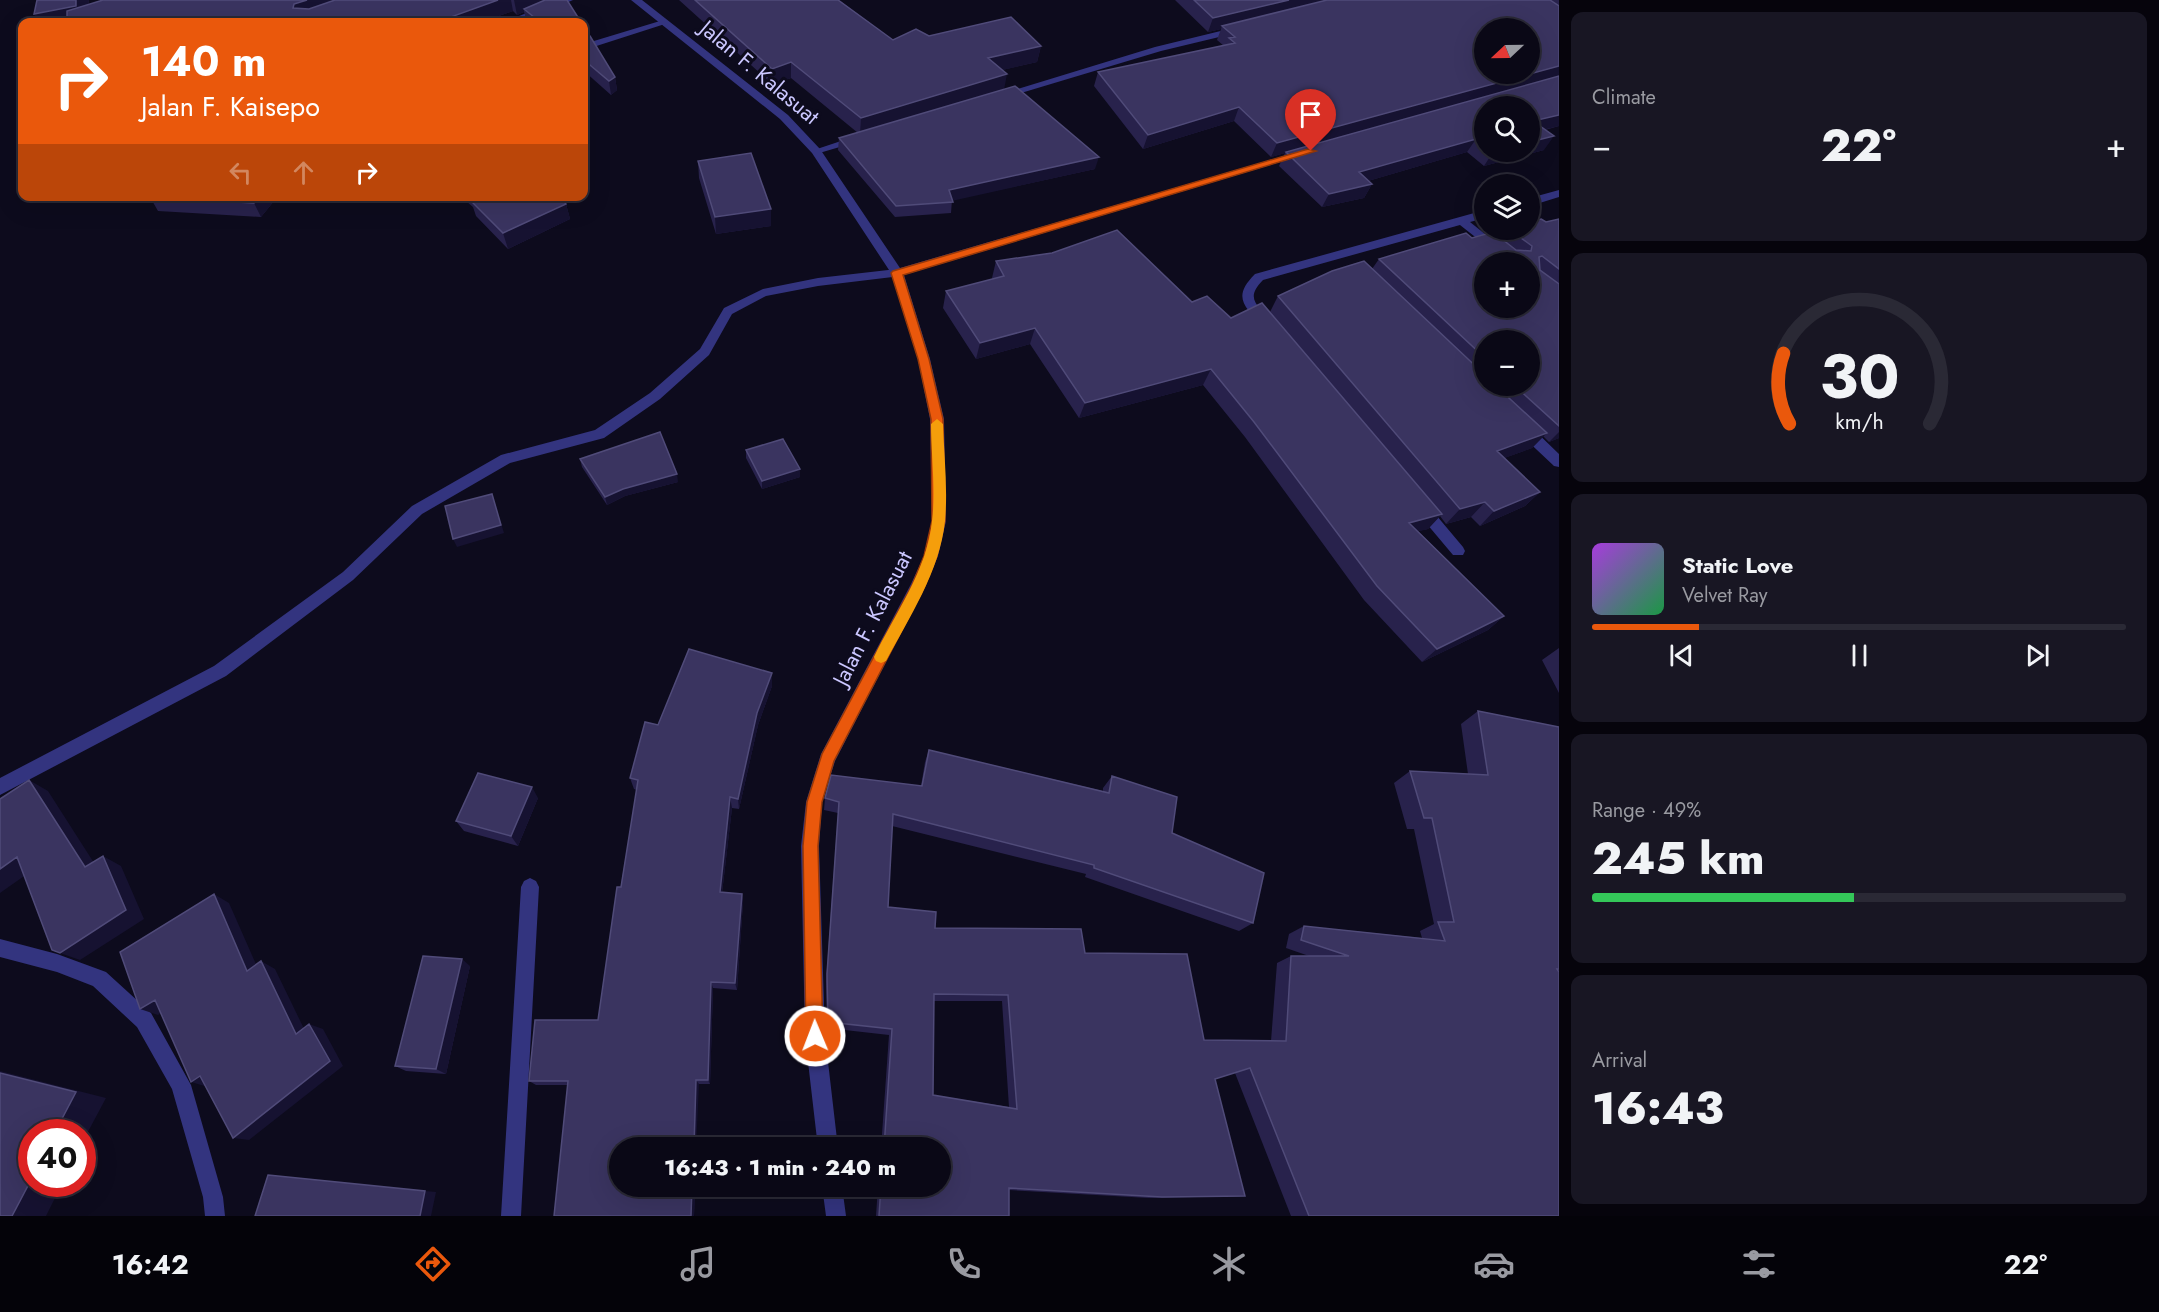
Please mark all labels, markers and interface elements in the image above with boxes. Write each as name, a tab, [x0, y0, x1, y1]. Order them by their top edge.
street label: Jalan F. Kalasuat	[691, 10, 827, 132]
north arrow	[1474, 18, 1540, 84]
map controls	[1474, 18, 1540, 396]
text: 140 m	[141, 31, 267, 92]
icon: right	[42, 42, 120, 120]
text: Climate	[1592, 83, 1656, 112]
text: Jalan F. Kaisepo	[141, 87, 320, 126]
pin	[1285, 89, 1336, 151]
button: search	[1474, 96, 1540, 162]
icon: arrive	[1294, 98, 1327, 131]
text: 22°	[1821, 113, 1896, 178]
text: −	[1592, 122, 1611, 169]
text: +	[2106, 122, 2126, 169]
icon: left	[224, 156, 257, 189]
icon: ahead	[287, 156, 320, 189]
icon: right	[350, 156, 383, 189]
button: layers	[1474, 174, 1540, 240]
button: +	[1474, 252, 1540, 318]
button: −	[1474, 330, 1540, 396]
text: 30	[1819, 331, 1899, 421]
text: km/h	[1835, 407, 1883, 438]
street label: Jalan F. Kalasuat	[823, 544, 920, 694]
text: Static Love	[1682, 549, 1793, 581]
text: Velvet Ray	[1682, 581, 1768, 610]
icon: previous	[1665, 639, 1698, 672]
icon: pause	[1843, 639, 1876, 672]
icon: next	[2021, 639, 2054, 672]
text: Range · 49%	[1592, 796, 1701, 825]
text: 245 km	[1592, 826, 1765, 891]
position arrow	[783, 1004, 847, 1068]
text: Arrival	[1592, 1046, 1647, 1075]
text: 16:43	[1592, 1076, 1724, 1141]
speed limit sign: 40	[18, 1119, 96, 1197]
text: 16:43 · 1 min · 240 m	[664, 1151, 896, 1183]
icon: directions	[412, 1243, 454, 1285]
icon: music	[677, 1243, 719, 1285]
icon: phone	[943, 1243, 985, 1285]
icon: climate	[1208, 1243, 1250, 1285]
icon: car	[1473, 1243, 1515, 1285]
icon: filters	[1738, 1243, 1780, 1285]
text: 16:42	[112, 1245, 189, 1284]
text: 22°	[2004, 1245, 2047, 1284]

